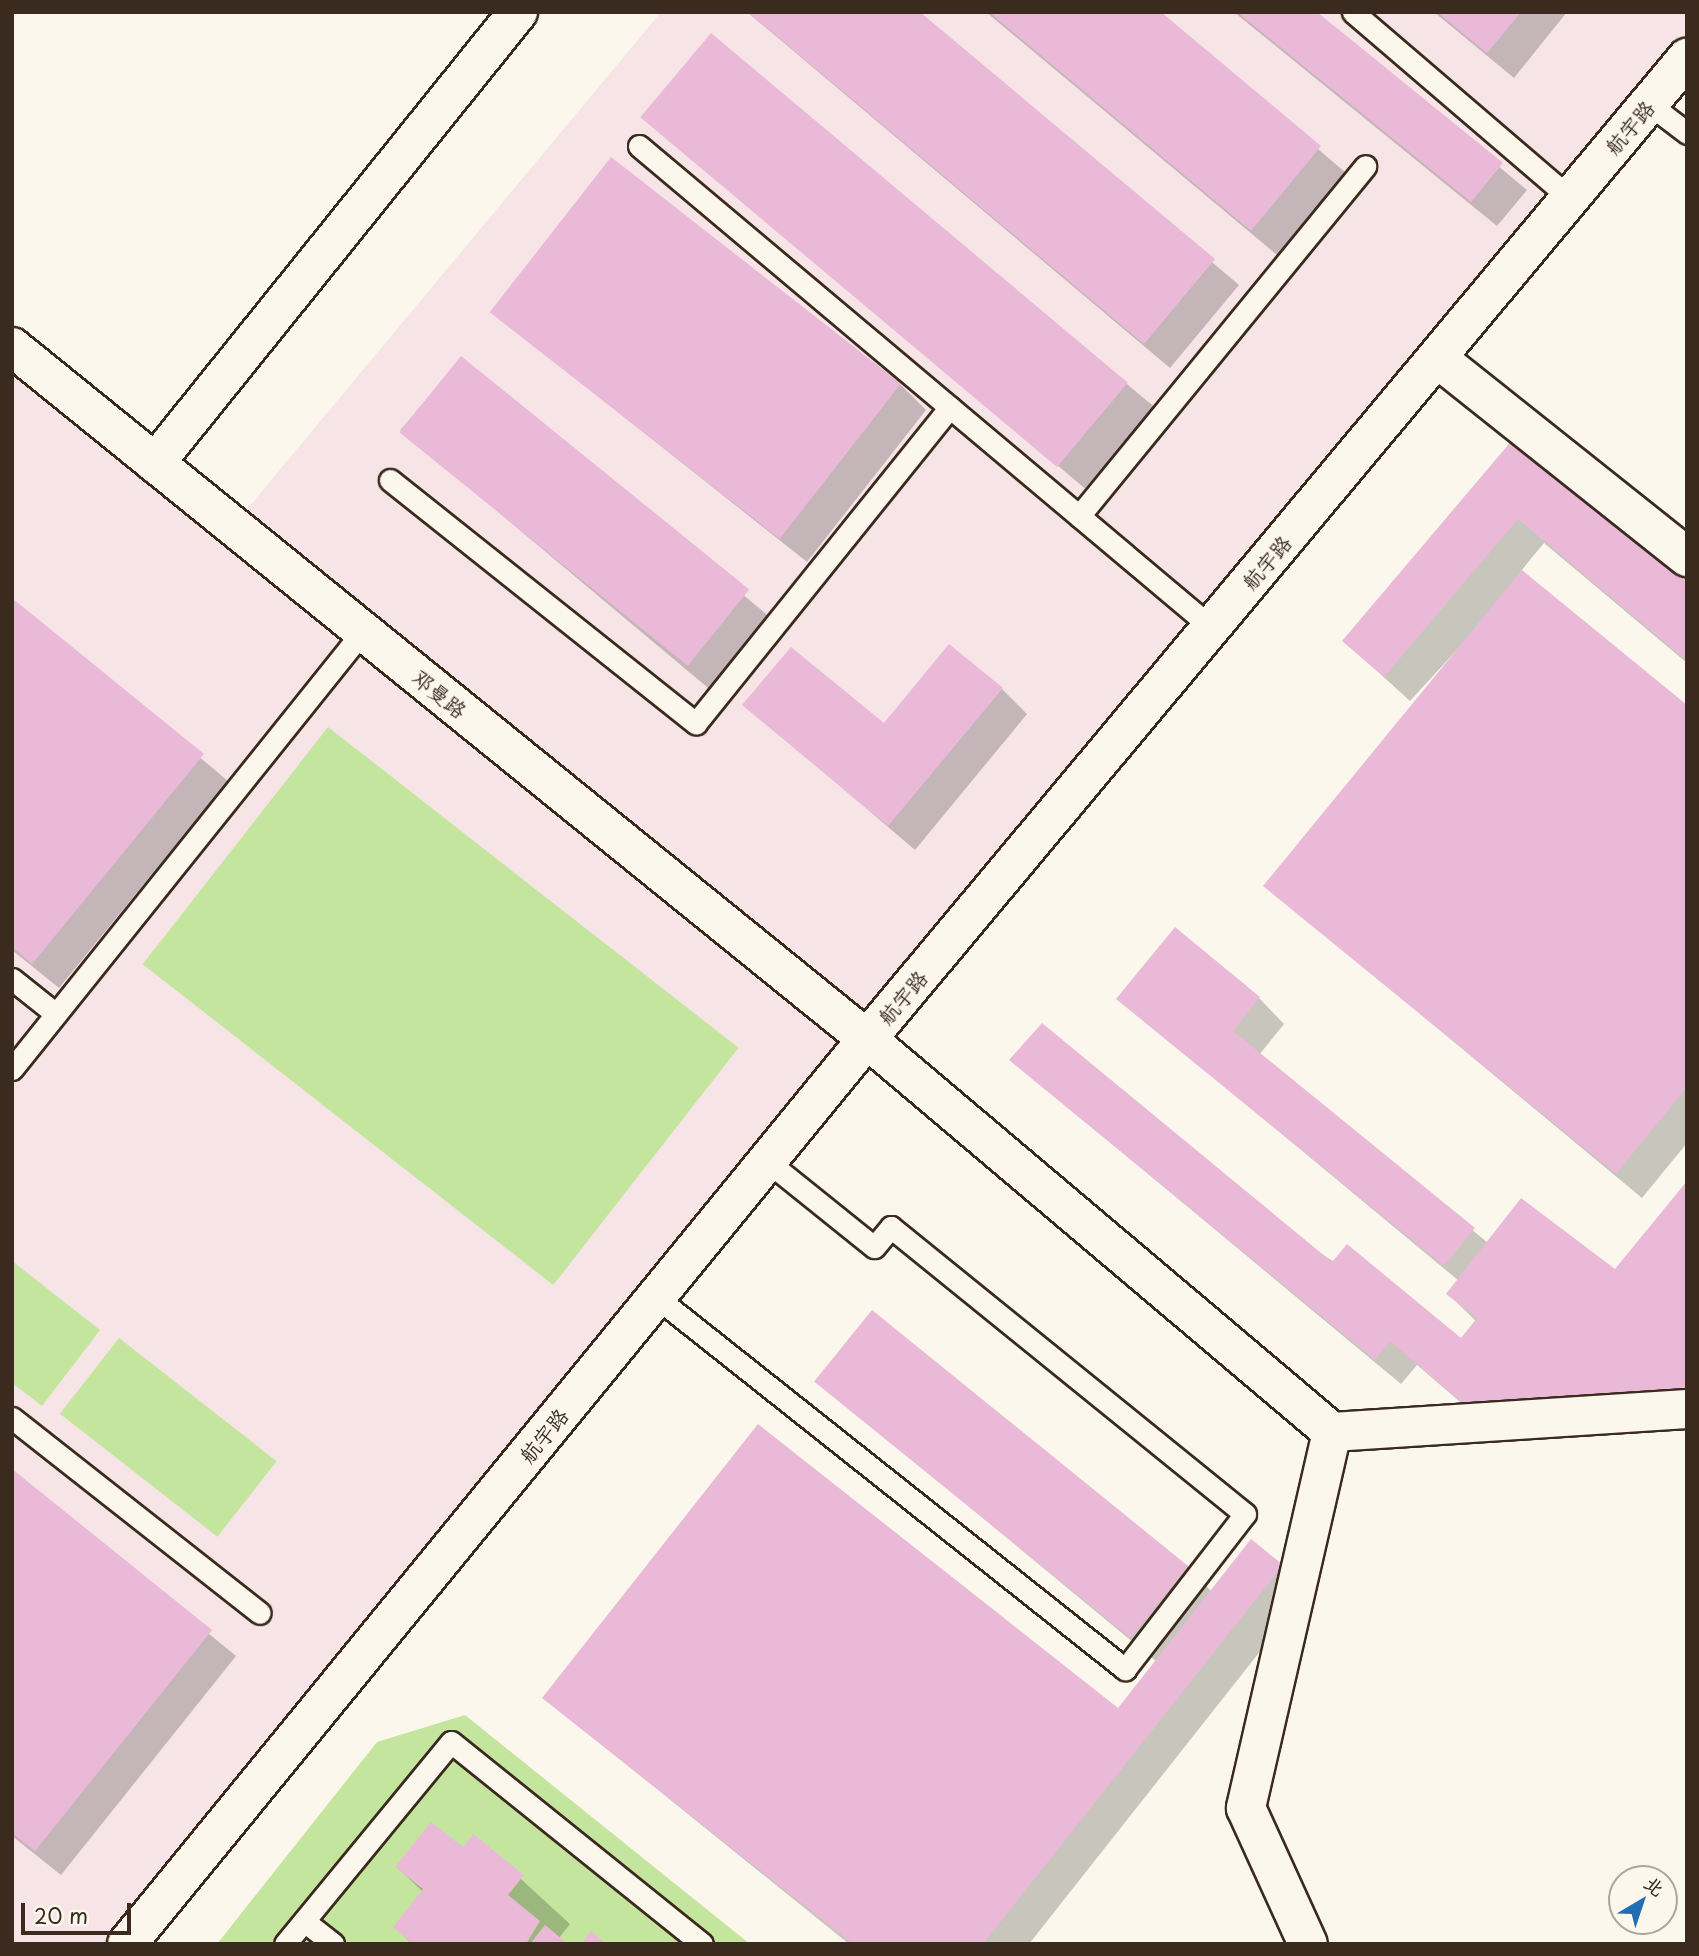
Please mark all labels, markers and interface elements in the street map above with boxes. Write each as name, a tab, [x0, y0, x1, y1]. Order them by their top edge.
street label: 航宇路	[1599, 95, 1659, 159]
street label: 航宇路	[1236, 530, 1296, 594]
street label: 邓曼路	[408, 663, 472, 723]
street label: 航宇路	[872, 965, 932, 1029]
street label: 航宇路	[513, 1403, 573, 1467]
north arrow	[1608, 1865, 1678, 1935]
text: 北	[1639, 1868, 1671, 1902]
scale bar	[24, 1890, 135, 1934]
text: 20 m	[34, 1899, 88, 1931]

